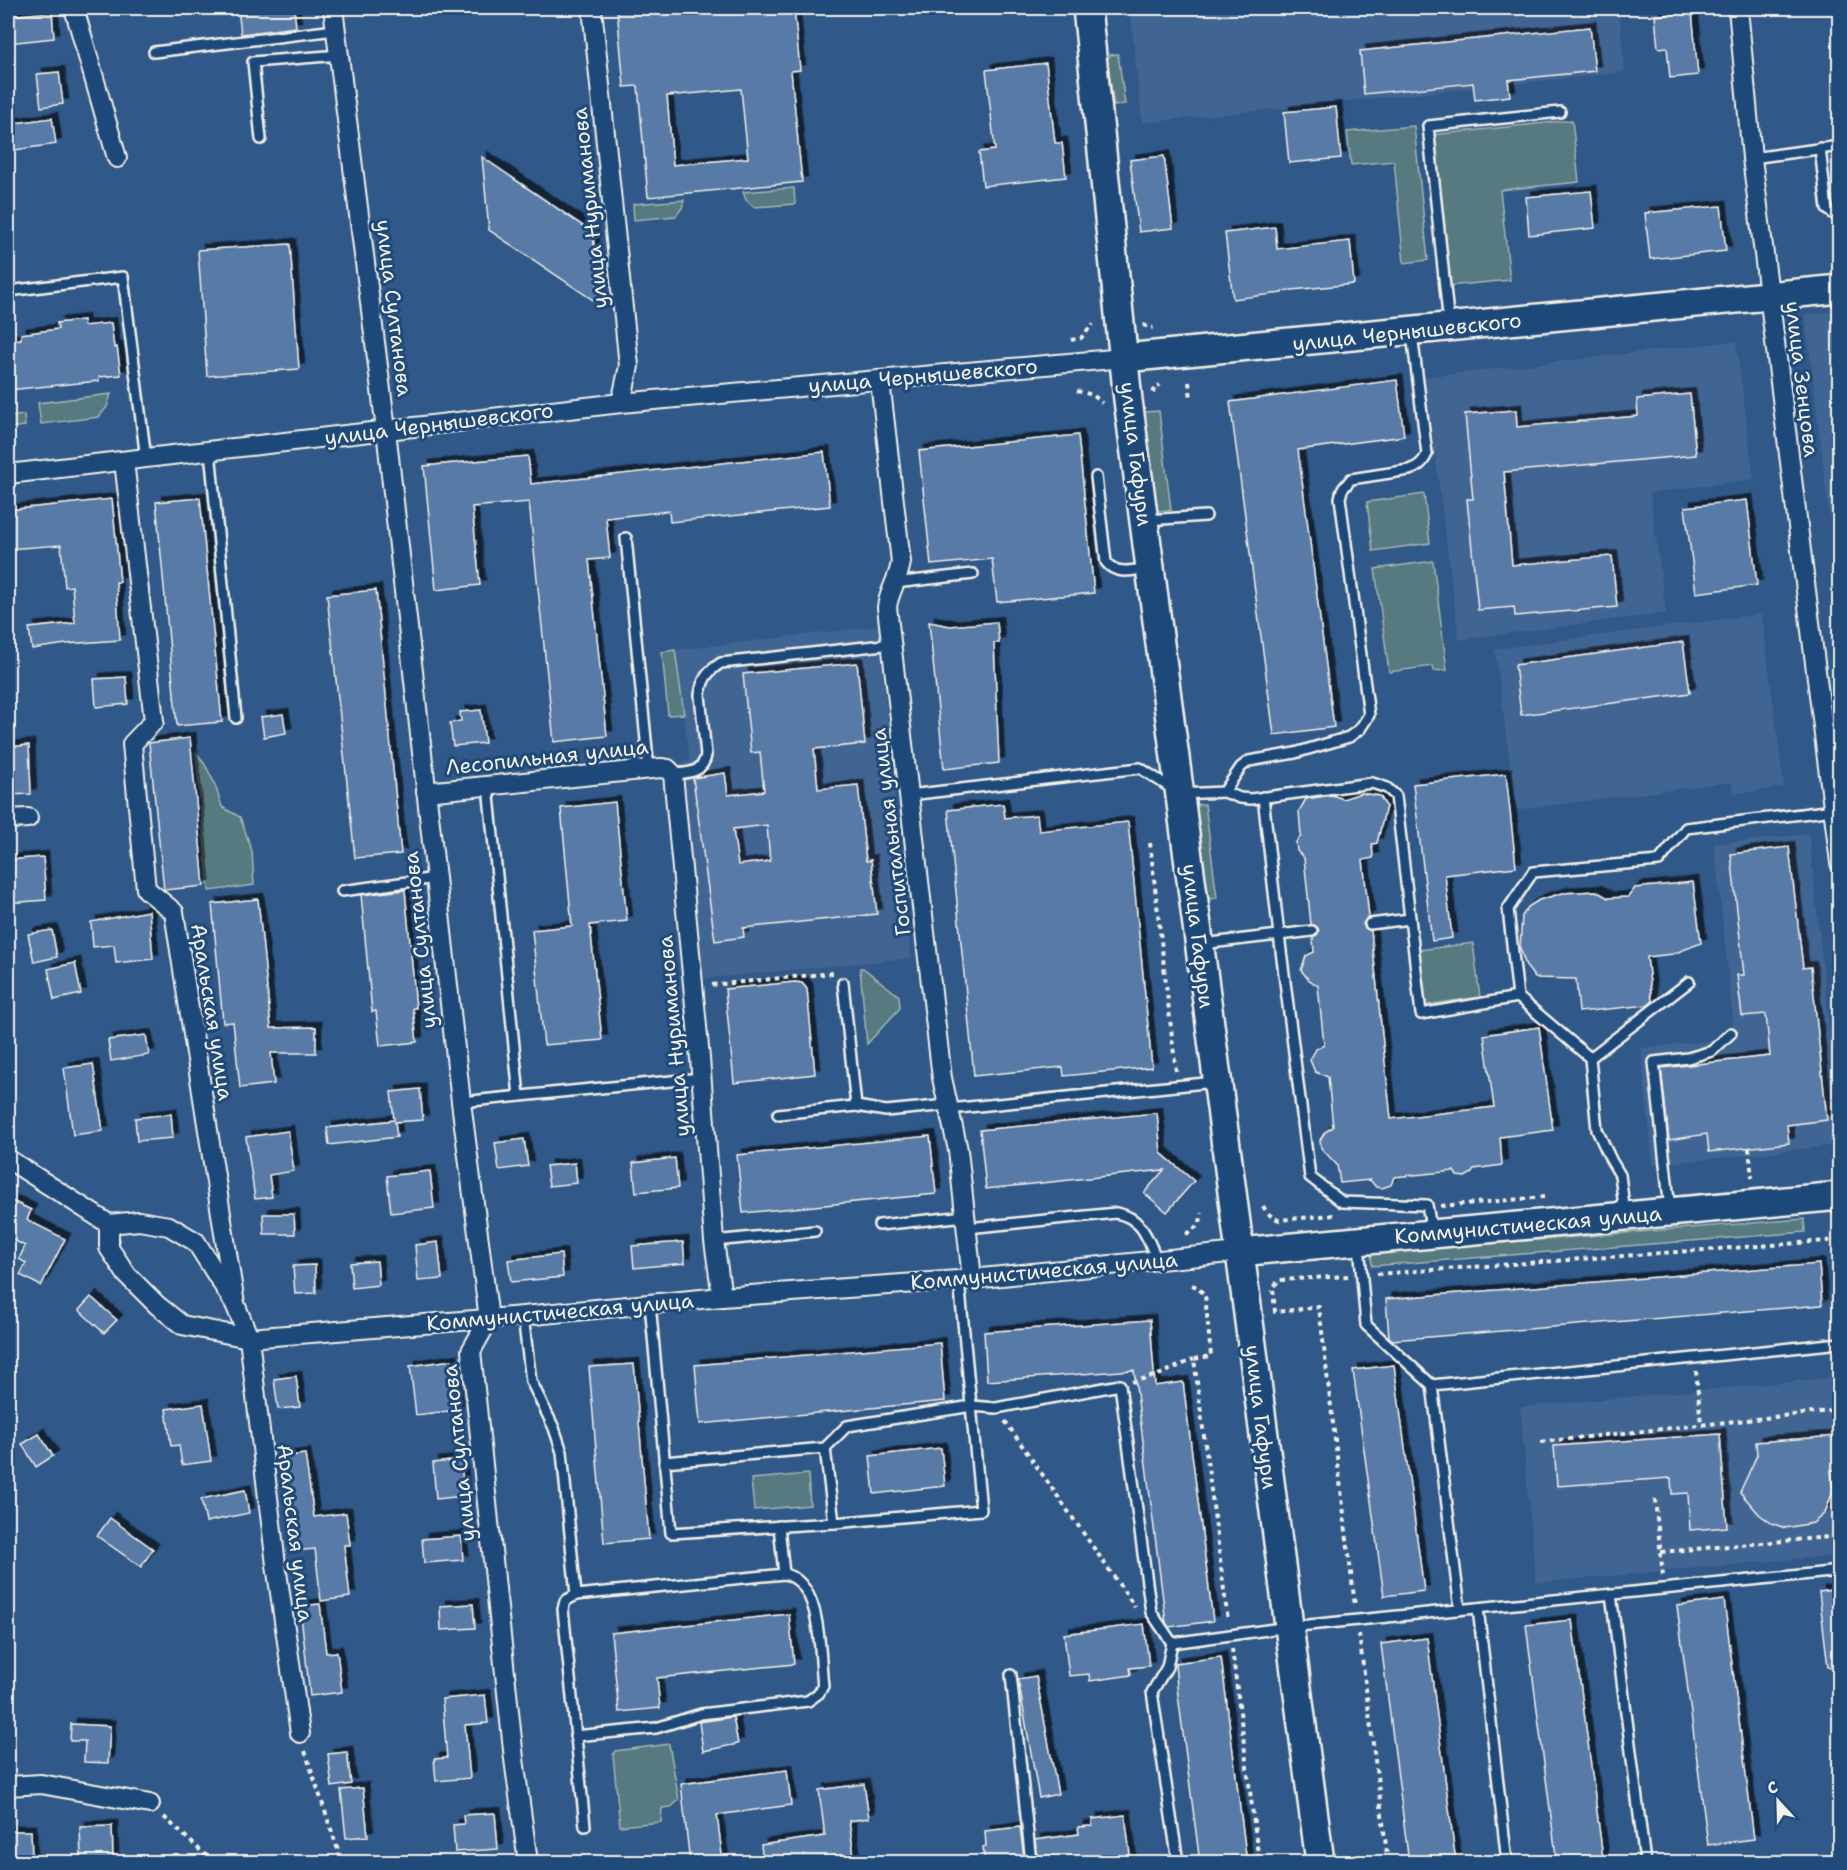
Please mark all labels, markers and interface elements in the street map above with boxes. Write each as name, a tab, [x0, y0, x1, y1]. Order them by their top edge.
street label: улица Нуриманова	[566, 106, 614, 310]
street label: улица Султанова	[369, 218, 419, 398]
street label: улица Зенцова	[1779, 299, 1825, 459]
street label: улица Чернышевского	[1291, 306, 1523, 358]
street label: улица Чернышевского	[807, 352, 1039, 400]
street label: улица Гафури	[1113, 380, 1159, 528]
street label: улица Чернышевского	[323, 396, 555, 452]
street label: Госпитальная улица	[864, 727, 918, 937]
street label: Лесопильная улица	[444, 732, 650, 782]
street label: улица Султанова	[397, 850, 443, 1030]
street label: улица Гафури	[1175, 862, 1221, 1010]
street label: Аральская улица	[184, 921, 240, 1103]
street label: улица Нуриманова	[651, 934, 697, 1138]
street label: Коммунистическая улица	[1393, 1199, 1663, 1251]
street label: Коммунистическая улица	[909, 1245, 1179, 1297]
street label: Коммунистическая улица	[425, 1286, 695, 1338]
street label: улица Гафури	[1238, 1343, 1284, 1491]
street label: улица Султанова	[436, 1363, 482, 1543]
street label: Аральская улица	[270, 1443, 320, 1623]
north arrow	[1748, 1771, 1808, 1831]
text: С	[1764, 1776, 1781, 1799]

